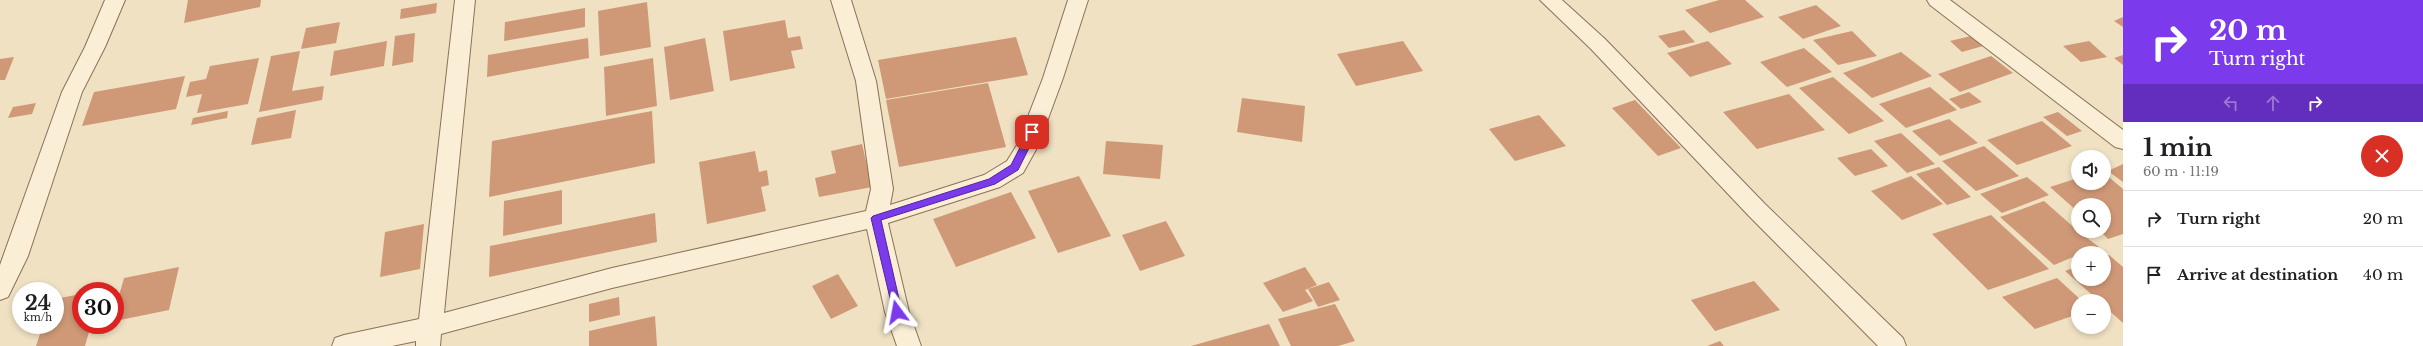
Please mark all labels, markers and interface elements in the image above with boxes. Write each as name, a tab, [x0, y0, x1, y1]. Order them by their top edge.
text: 20 m	[2209, 13, 2287, 48]
icon: right	[2143, 16, 2195, 68]
text: Turn right	[2209, 48, 2305, 70]
icon: left	[2220, 92, 2242, 114]
icon: ahead	[2262, 92, 2284, 114]
icon: right	[2304, 92, 2326, 114]
pin	[1015, 115, 1049, 149]
icon: arrive	[1021, 121, 1043, 143]
text: 1 min	[2143, 133, 2213, 162]
button: close	[2361, 135, 2403, 177]
map controls	[2071, 150, 2111, 334]
button: sound	[2071, 150, 2111, 190]
text: 60 m · 11:19	[2143, 163, 2219, 180]
button: search	[2071, 198, 2111, 238]
icon: right	[2143, 208, 2165, 230]
text: Turn right	[2177, 209, 2260, 228]
text: 20 m	[2363, 209, 2403, 228]
button: +	[2071, 246, 2111, 286]
icon: arrive	[2143, 264, 2165, 286]
text: Arrive at destination	[2177, 265, 2338, 284]
text: 40 m	[2363, 265, 2403, 284]
speed limit sign: 30	[72, 282, 124, 334]
text: 24	[25, 291, 51, 315]
position arrow	[876, 291, 918, 333]
button: −	[2071, 294, 2111, 334]
text: km/h	[24, 311, 52, 324]

